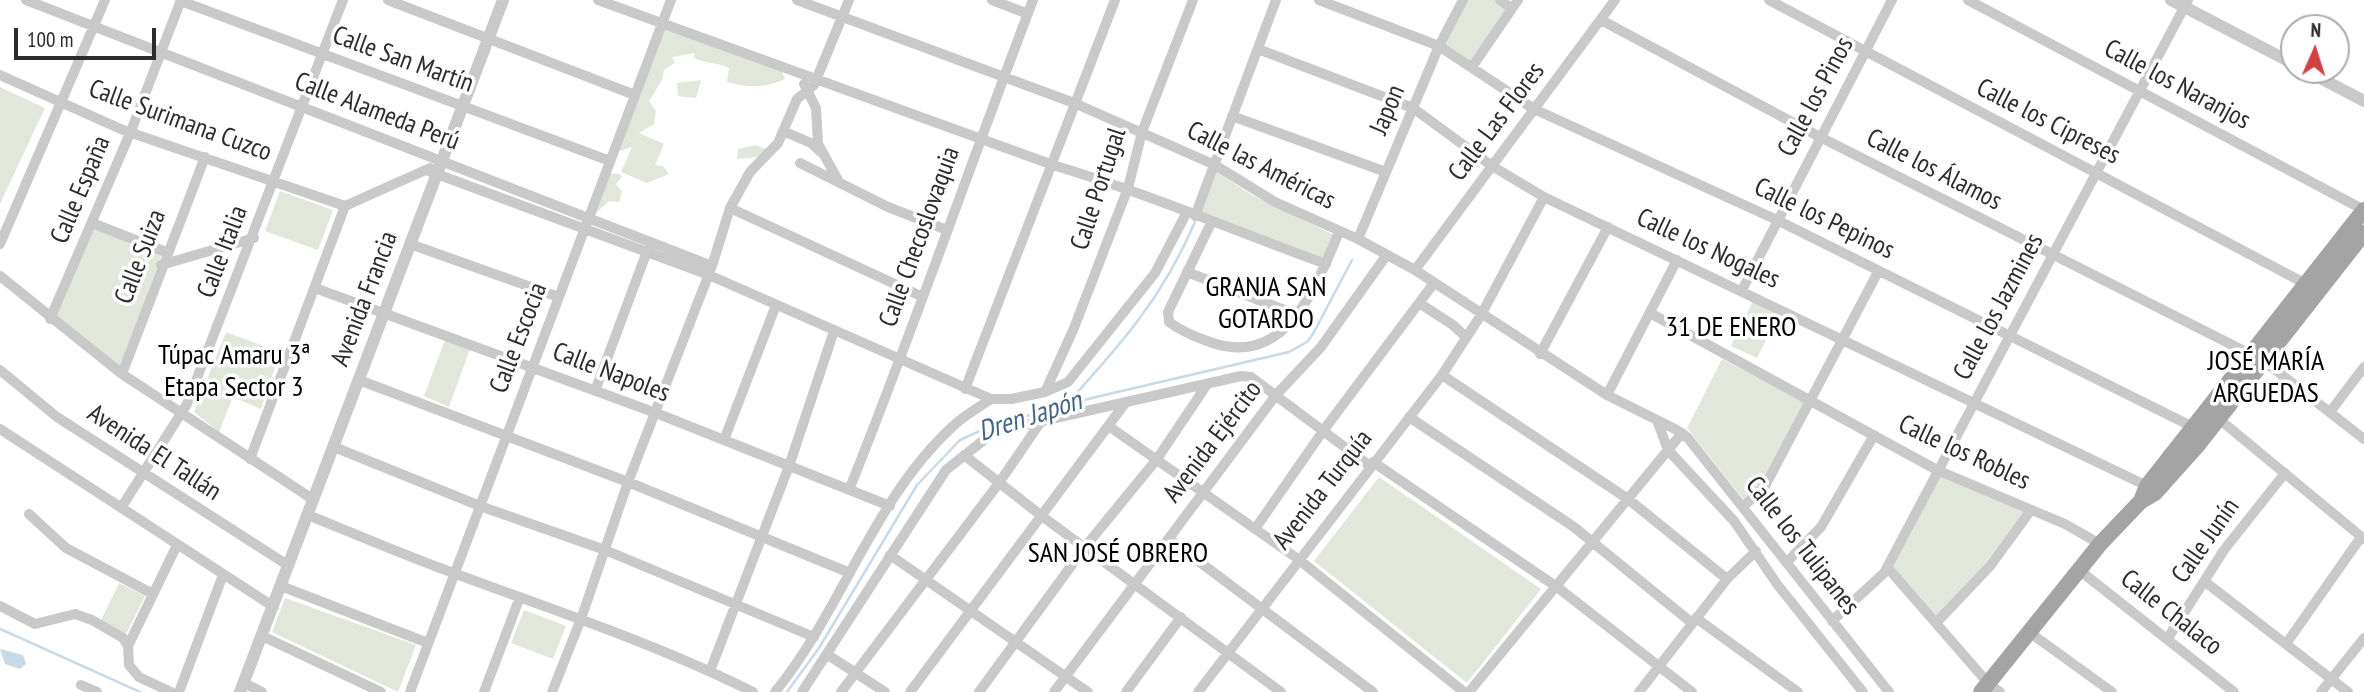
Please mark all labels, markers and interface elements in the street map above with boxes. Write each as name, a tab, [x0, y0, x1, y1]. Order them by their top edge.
scale bar	[18, 14, 159, 58]
north arrow	[2280, 14, 2350, 84]
text: N	[2310, 18, 2322, 42]
street label: Calle San Martín	[328, 20, 478, 100]
text: 100 m	[27, 26, 73, 53]
street label: Calle los Pinos	[1772, 32, 1860, 162]
street label: Calle los Naranjos	[2099, 33, 2255, 137]
street label: Calle Las Flores	[1442, 57, 1552, 187]
street label: Calle Alameda Perú	[290, 66, 464, 158]
street label: Calle los Cipreses	[1971, 72, 2125, 172]
street label: Calle Surimana Cuzco	[84, 73, 276, 169]
street label: Japon	[1364, 81, 1412, 139]
street label: Calle las Américas	[1182, 115, 1340, 217]
street label: Calle los Álamos	[1861, 123, 2007, 217]
street label: Calle Portugal	[1065, 124, 1133, 254]
street label: Calle España	[44, 132, 118, 248]
street label: Calle Checoslovaquia	[873, 143, 967, 331]
street label: Calle los Pepinos	[1749, 172, 1899, 266]
street label: Calle Italia	[191, 202, 255, 302]
street label: Calle los Nogales	[1631, 202, 1785, 296]
street label: Calle Suiza	[109, 206, 173, 308]
street label: Avenida Francia	[325, 227, 405, 371]
street label: Calle los Jazmines	[1947, 228, 2051, 386]
district label: GRANJA SAN GOTARDO	[1197, 271, 1335, 337]
street label: Calle Escocia	[484, 278, 554, 398]
district label: 31 DE ENERO	[1656, 311, 1806, 345]
street label: Calle Napoles	[548, 336, 674, 410]
district label: Túpac Amaru 3ª Etapa Sector 3	[152, 339, 316, 405]
district label: JOSÉ MARÍA ARGUEDAS	[2199, 345, 2333, 411]
street label: Avenida Ejército	[1157, 375, 1269, 509]
water label: Dren Japón	[974, 385, 1086, 449]
street label: Avenida El Tallán	[81, 398, 227, 508]
street label: Calle los Robles	[1893, 409, 2035, 497]
street label: Avenida Turquía	[1267, 424, 1379, 556]
street label: Calle los Tulipanes	[1738, 471, 1866, 621]
street label: Calle Junín	[2166, 493, 2246, 589]
district label: SAN JOSÉ OBRERO	[1015, 537, 1221, 571]
street label: Calle Chalaco	[2114, 564, 2228, 662]

